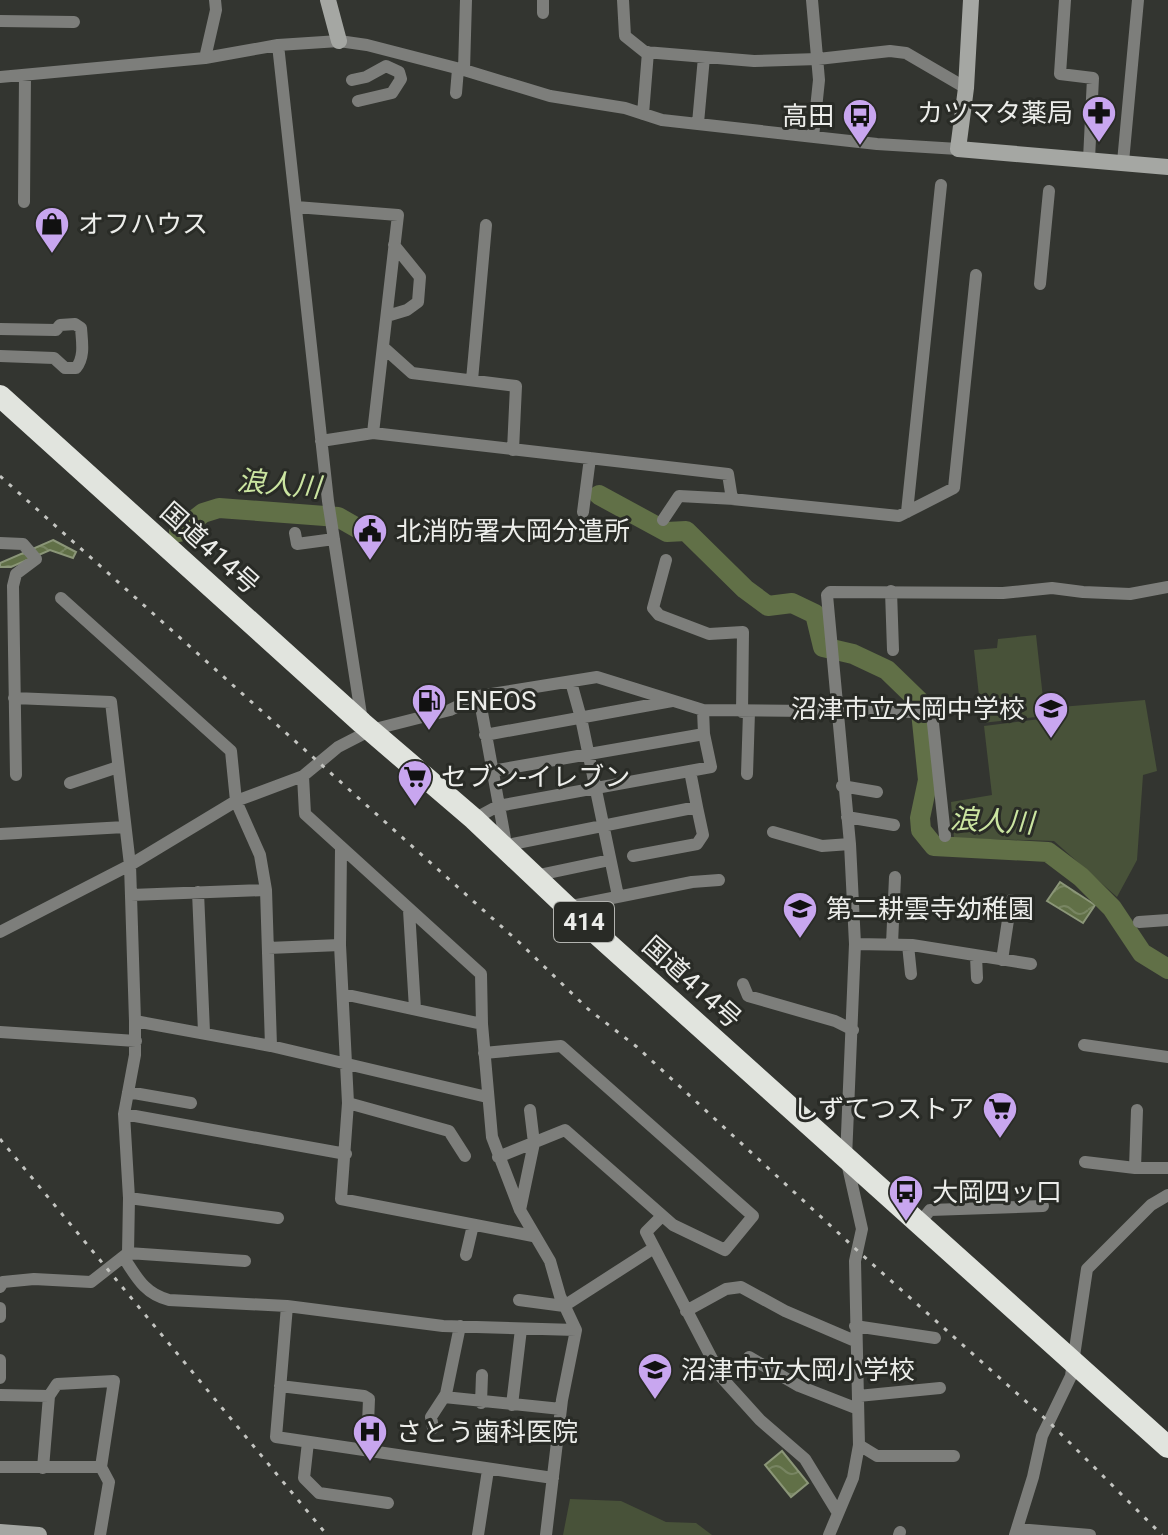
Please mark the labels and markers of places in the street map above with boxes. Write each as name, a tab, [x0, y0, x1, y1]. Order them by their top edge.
pharmacy icon: カツマタ薬局	[1080, 94, 1118, 144]
bus stop icon: 高田	[841, 97, 879, 147]
place label: カツマタ薬局	[917, 98, 1073, 128]
place label: 高田	[782, 101, 834, 131]
shop icon: オフハウス	[33, 205, 71, 255]
place label: オフハウス	[78, 209, 208, 239]
public building icon: 北消防署大岡分遣所	[351, 512, 389, 562]
place label: 北消防署大岡分遣所	[396, 516, 630, 546]
fuel station icon: ENEOS	[410, 682, 448, 732]
place label: ENEOS	[455, 686, 536, 716]
school or university icon: 沼津市立大岡中学校	[1032, 690, 1070, 740]
place label: 沼津市立大岡中学校	[791, 694, 1025, 724]
supermarket icon: セブン-イレブン	[396, 758, 434, 808]
place label: セブン-イレブン	[441, 762, 630, 792]
school or university icon: 第二耕雲寺幼稚園	[781, 890, 819, 940]
place label: 第二耕雲寺幼稚園	[826, 894, 1034, 924]
supermarket icon: しずてつストア	[981, 1090, 1019, 1140]
place label: しずてつストア	[793, 1094, 974, 1124]
bus stop icon: 大岡四ッ口	[887, 1173, 925, 1223]
place label: 大岡四ッ口	[932, 1177, 1062, 1207]
school or university icon: 沼津市立大岡小学校	[636, 1351, 674, 1401]
place label: 沼津市立大岡小学校	[681, 1355, 915, 1385]
hospital icon: さとう歯科医院	[351, 1413, 389, 1463]
place label: さとう歯科医院	[396, 1417, 578, 1447]

